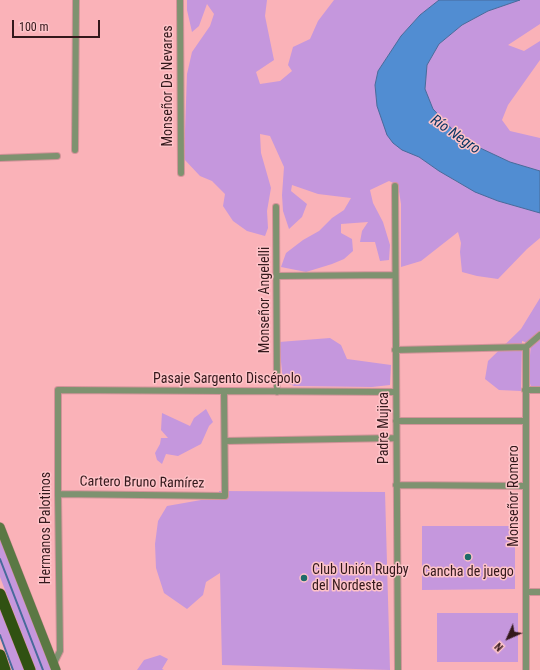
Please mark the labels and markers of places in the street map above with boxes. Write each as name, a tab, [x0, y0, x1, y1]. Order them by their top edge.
marker: Cancha de juego	[463, 552, 473, 562]
place label: Club Unión Rugby del Nordeste	[312, 562, 409, 594]
place label: Cancha de juego	[422, 564, 514, 580]
marker: Club Unión Rugby del Nordeste	[299, 573, 309, 583]

